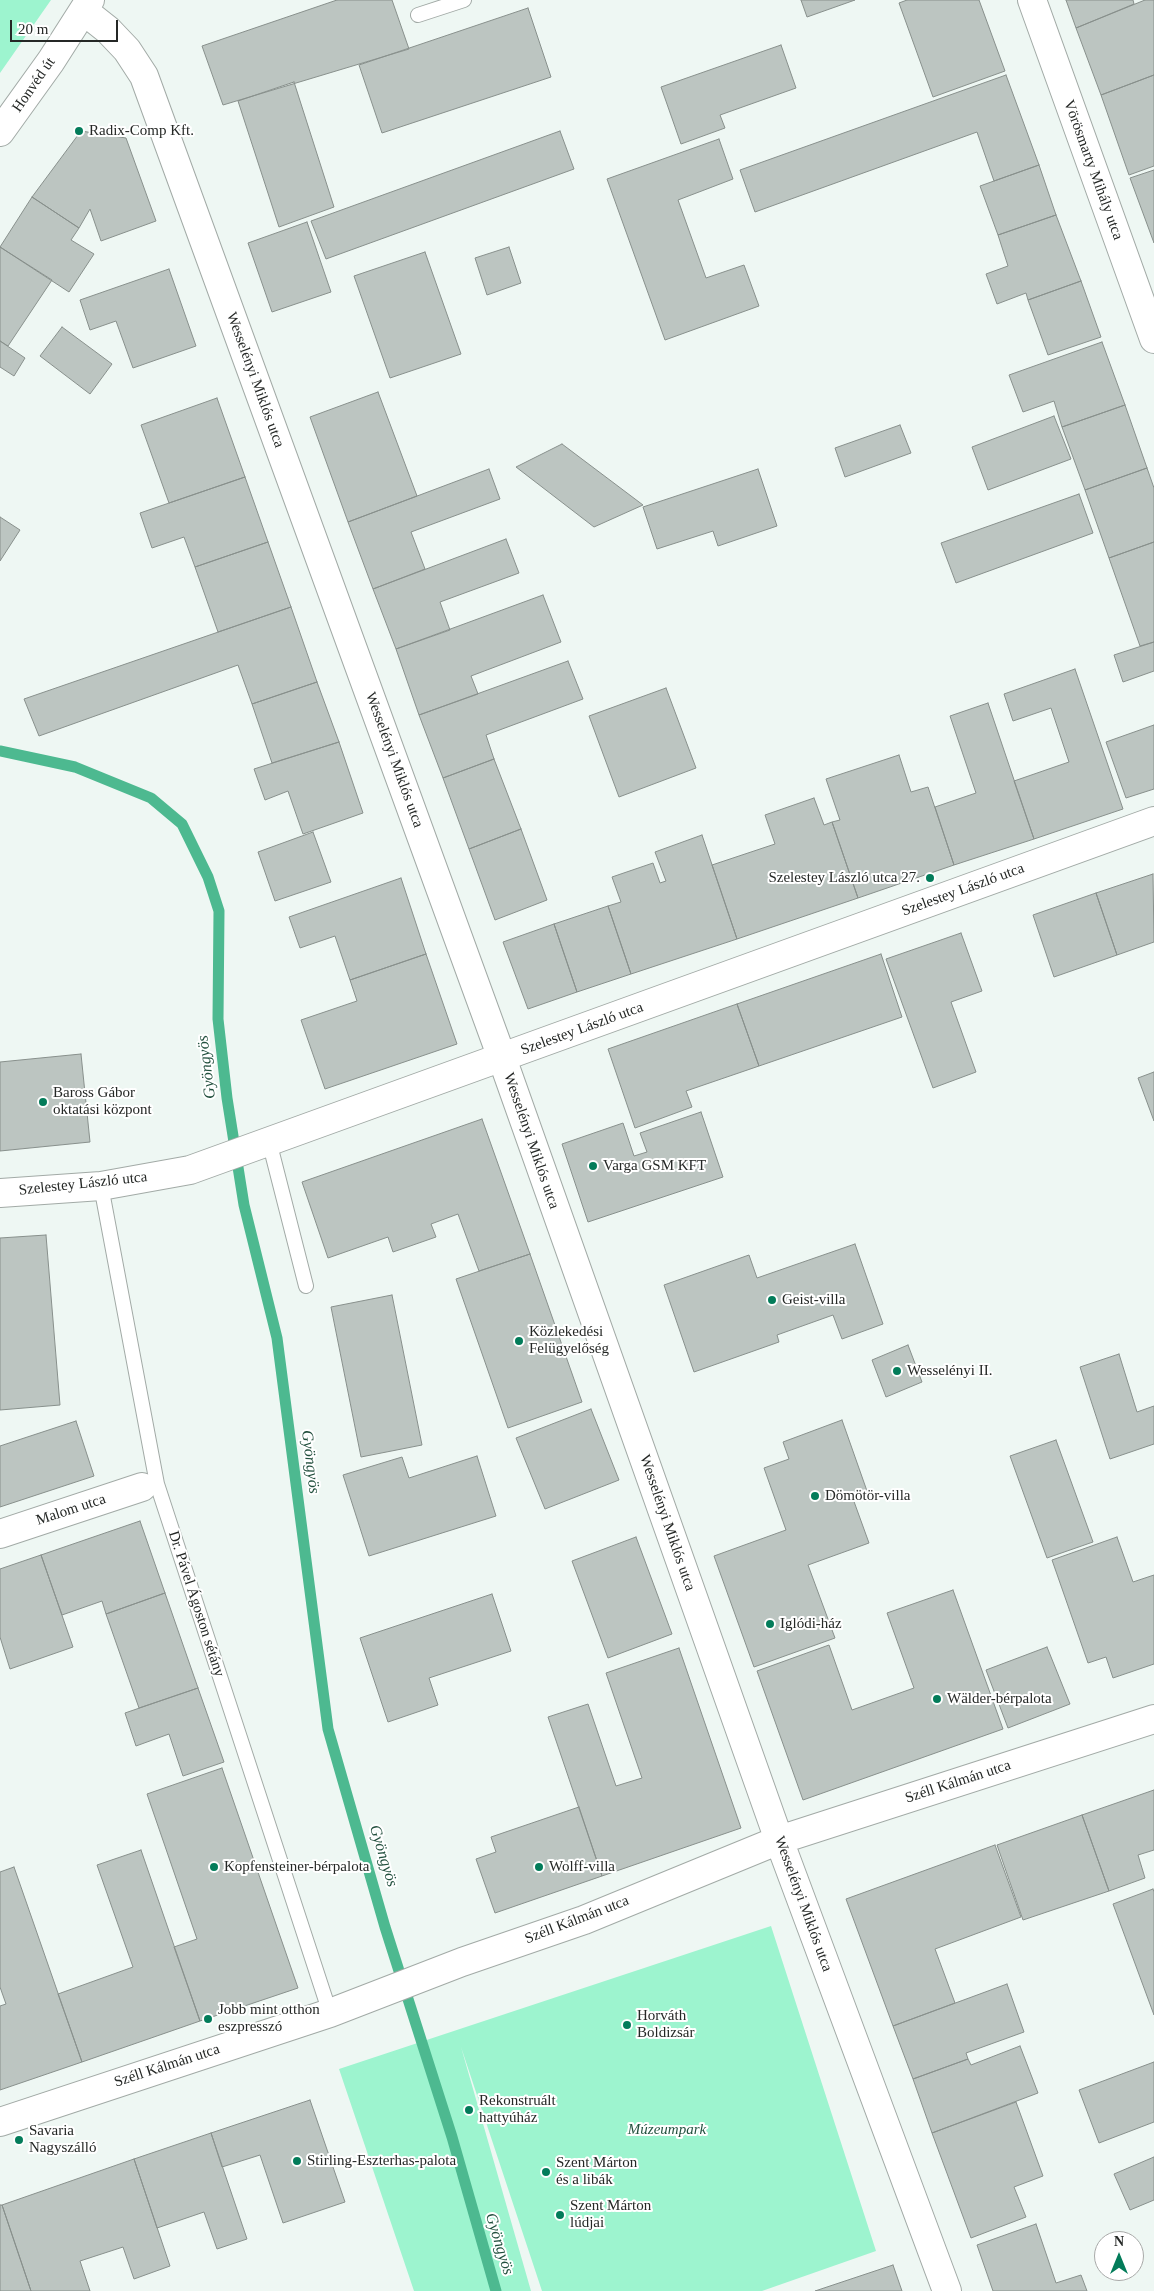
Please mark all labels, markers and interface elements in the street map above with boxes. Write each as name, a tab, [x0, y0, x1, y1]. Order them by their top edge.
scale bar	[12, 10, 120, 42]
text: 20 m	[18, 21, 48, 37]
street label: Honvéd út	[9, 54, 59, 116]
street label: Vörösmarty Mihály utca	[1059, 98, 1127, 242]
place label: Radix-Comp Kft.	[89, 122, 194, 140]
marker: Radix-Comp Kft.	[73, 125, 85, 137]
street label: Wesselényi Miklós utca	[222, 310, 288, 450]
street label: Wesselényi Miklós utca	[361, 690, 427, 830]
street label: Szelestey László utca	[899, 859, 1027, 921]
place label: Szelestey László utca 27.	[768, 869, 920, 887]
marker: Szelestey László utca 27.	[924, 872, 936, 884]
street label: Szelestey László utca	[518, 998, 646, 1060]
water label: Gyöngyös	[194, 1034, 220, 1100]
street label: Wesselényi Miklós utca	[499, 1070, 563, 1212]
place label: Baross Gábor oktatási központ	[53, 1084, 152, 1119]
marker: Baross Gábor oktatási központ	[37, 1096, 49, 1108]
place label: Varga GSM KFT	[603, 1157, 706, 1175]
marker: Varga GSM KFT	[587, 1160, 599, 1172]
street label: Szelestey László utca	[18, 1168, 148, 1200]
place label: Geist-villa	[782, 1291, 845, 1309]
marker: Geist-villa	[766, 1294, 778, 1306]
place label: Közlekedési Felügyelőség	[529, 1323, 609, 1358]
marker: Közlekedési Felügyelőség	[513, 1335, 525, 1347]
place label: Wesselényi II.	[907, 1362, 992, 1380]
marker: Wesselényi II.	[891, 1365, 903, 1377]
water label: Gyöngyös	[297, 1429, 323, 1495]
street label: Wesselényi Miklós utca	[635, 1452, 699, 1594]
place label: Dömötör-villa	[825, 1487, 911, 1505]
street label: Malom utca	[34, 1490, 108, 1530]
marker: Dömötör-villa	[809, 1490, 821, 1502]
street label: Dr. Pável Ágoston sétány	[164, 1529, 228, 1679]
place label: Iglódi-ház	[780, 1615, 842, 1633]
marker: Iglódi-ház	[764, 1618, 776, 1630]
place label: Wälder-bérpalota	[947, 1690, 1052, 1708]
marker: Wälder-bérpalota	[931, 1693, 943, 1705]
street label: Széll Kálmán utca	[903, 1756, 1013, 1808]
water label: Gyöngyös	[364, 1823, 402, 1889]
street label: Wesselényi Miklós utca	[770, 1834, 836, 1974]
place label: Kopfensteiner-bérpalota	[224, 1858, 369, 1876]
place label: Wolff-villa	[549, 1858, 615, 1876]
marker: Kopfensteiner-bérpalota	[208, 1861, 220, 1873]
marker: Wolff-villa	[533, 1861, 545, 1873]
street label: Széll Kálmán utca	[522, 1892, 632, 1948]
place label: Jobb mint otthon eszpresszó	[218, 2001, 320, 2036]
place label: Horváth Boldizsár	[637, 2007, 694, 2042]
marker: Jobb mint otthon eszpresszó	[202, 2013, 214, 2025]
marker: Horváth Boldizsár	[621, 2019, 633, 2031]
street label: Széll Kálmán utca	[112, 2040, 222, 2092]
place label: Rekonstruált hattyúház	[479, 2092, 556, 2127]
marker: Rekonstruált hattyúház	[463, 2104, 475, 2116]
park label: Múzeumpark	[628, 2121, 706, 2139]
place label: Savaria Nagyszálló	[29, 2122, 96, 2157]
marker: Savaria Nagyszálló	[13, 2134, 25, 2146]
place label: Stirling-Eszterhas-palota	[307, 2152, 456, 2170]
place label: Szent Márton és a libák	[556, 2154, 637, 2189]
marker: Stirling-Eszterhas-palota	[291, 2155, 303, 2167]
marker: Szent Márton és a libák	[540, 2166, 552, 2178]
place label: Szent Márton lúdjai	[570, 2197, 651, 2232]
marker: Szent Márton lúdjai	[554, 2209, 566, 2221]
water label: Gyöngyös	[480, 2211, 518, 2277]
north arrow	[1094, 2231, 1144, 2281]
text: N	[1114, 2234, 1124, 2249]

